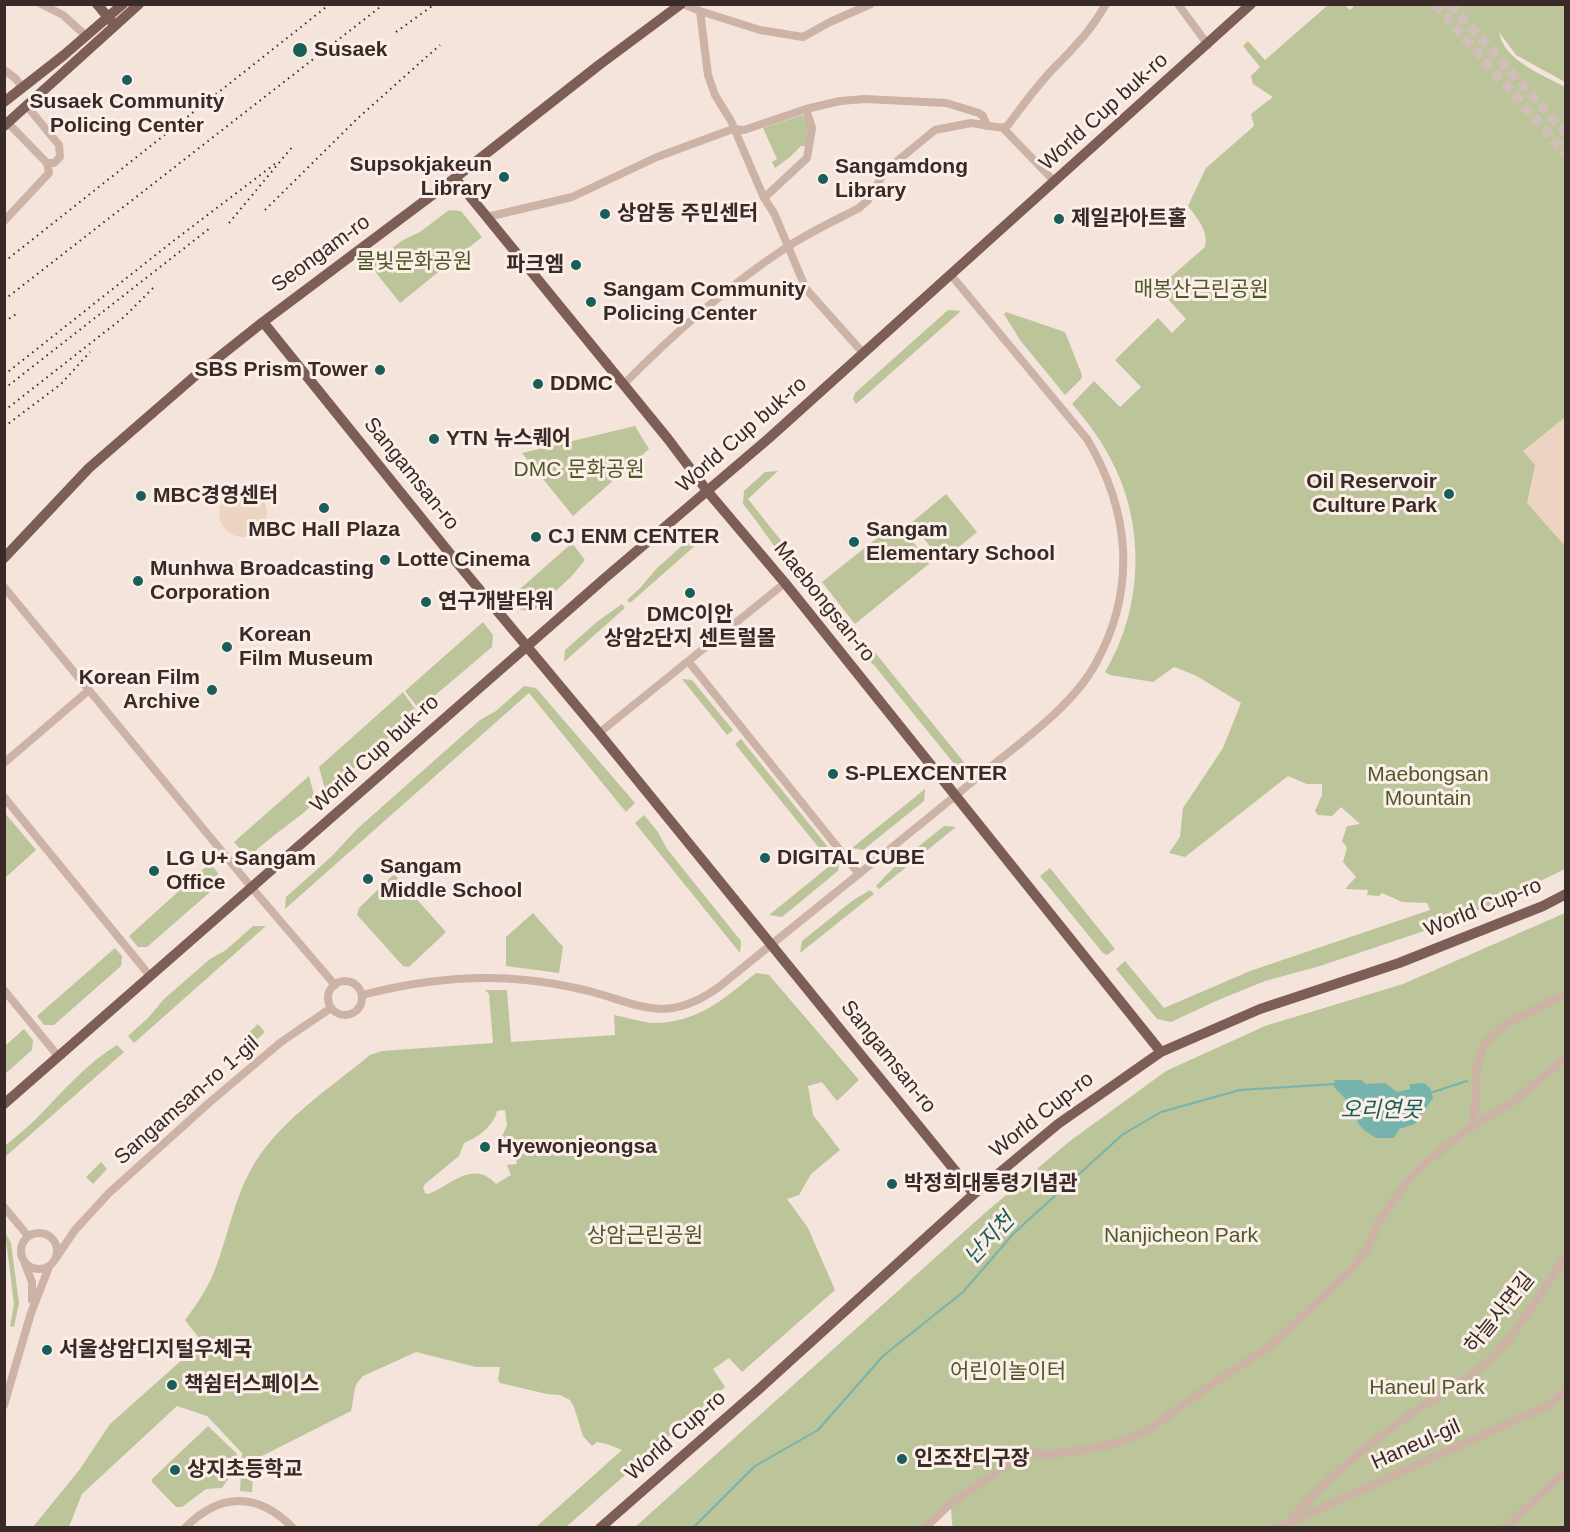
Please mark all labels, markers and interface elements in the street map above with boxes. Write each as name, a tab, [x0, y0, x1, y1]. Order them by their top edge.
place label: Susaek	[314, 37, 388, 63]
marker: Susaek	[291, 41, 309, 59]
street label: World Cup buk-ro	[1035, 48, 1173, 176]
marker: Susaek Community Policing Center	[120, 73, 134, 87]
place label: Susaek Community Policing Center	[30, 89, 224, 139]
place label: Supsokjakeun Library	[350, 152, 492, 202]
place label: Sangamdong Library	[835, 154, 968, 204]
marker: Supsokjakeun Library	[497, 170, 511, 184]
marker: Sangamdong Library	[816, 172, 830, 186]
place label: 상암동 주민센터	[617, 201, 758, 227]
place label: 제일라아트홀	[1071, 206, 1187, 232]
marker: 상암동 주민센터	[598, 207, 612, 221]
street label: Seongam-ro	[267, 210, 375, 298]
marker: 제일라아트홀	[1052, 212, 1066, 226]
park label: 물빛문화공원	[356, 249, 472, 275]
place label: 파크엠	[506, 252, 564, 278]
marker: 파크엠	[569, 258, 583, 272]
place label: Sangam Community Policing Center	[603, 277, 806, 327]
park label: 매봉산근린공원	[1133, 277, 1269, 303]
marker: Sangam Community Policing Center	[584, 295, 598, 309]
place label: SBS Prism Tower	[195, 357, 368, 383]
marker: SBS Prism Tower	[373, 363, 387, 377]
place label: DDMC	[550, 371, 613, 397]
street label: World Cup buk-ro	[672, 372, 812, 498]
marker: DDMC	[531, 377, 545, 391]
street label: Sangamsan-ro	[358, 413, 464, 535]
place label: YTN 뉴스퀘어	[446, 426, 571, 452]
marker: YTN 뉴스퀘어	[427, 432, 441, 446]
park label: DMC 문화공원	[514, 457, 644, 483]
place label: Oil Reservoir Culture Park	[1306, 469, 1437, 519]
place label: MBC경영센터	[153, 483, 278, 509]
marker: Oil Reservoir Culture Park	[1442, 487, 1456, 501]
marker: MBC경영센터	[134, 489, 148, 503]
marker: MBC Hall Plaza	[317, 501, 331, 515]
place label: MBC Hall Plaza	[248, 517, 400, 543]
place label: Sangam Elementary School	[866, 517, 1055, 567]
place label: CJ ENM CENTER	[548, 524, 720, 550]
marker: CJ ENM CENTER	[529, 530, 543, 544]
marker: Sangam Elementary School	[847, 535, 861, 549]
street label: Maebongsan-ro	[768, 537, 880, 667]
place label: Lotte Cinema	[397, 547, 530, 573]
marker: Lotte Cinema	[378, 553, 392, 567]
place label: Munhwa Broadcasting Corporation	[150, 556, 374, 606]
marker: Munhwa Broadcasting Corporation	[131, 574, 145, 588]
marker: DMC이안 상암2단지 센트럴몰	[683, 586, 697, 600]
place label: 연구개발타워	[438, 589, 554, 615]
marker: 연구개발타워	[419, 595, 433, 609]
place label: DMC이안 상암2단지 센트럴몰	[604, 602, 776, 652]
place label: Korean Film Museum	[239, 622, 373, 672]
marker: Korean Film Museum	[220, 640, 234, 654]
place label: Korean Film Archive	[79, 665, 200, 715]
marker: Korean Film Archive	[205, 683, 219, 697]
street label: World Cup buk-ro	[306, 690, 444, 818]
place label: S-PLEXCENTER	[845, 761, 1007, 787]
park label: Maebongsan Mountain	[1367, 762, 1489, 812]
marker: S-PLEXCENTER	[826, 767, 840, 781]
place label: DIGITAL CUBE	[777, 845, 925, 871]
place label: LG U+ Sangam Office	[166, 846, 316, 896]
marker: DIGITAL CUBE	[758, 851, 772, 865]
place label: Sangam Middle School	[380, 854, 522, 904]
marker: LG U+ Sangam Office	[147, 864, 161, 878]
marker: Sangam Middle School	[361, 872, 375, 886]
street label: World Cup-ro	[1421, 873, 1545, 943]
street label: Sangamsan-ro	[835, 996, 941, 1118]
street label: Sangamsan-ro 1-gil	[110, 1031, 264, 1171]
street label: World Cup-ro	[985, 1067, 1099, 1163]
water label: 오리연못	[1341, 1098, 1421, 1124]
place label: Hyewonjeongsa	[497, 1134, 657, 1160]
marker: Hyewonjeongsa	[478, 1140, 492, 1154]
place label: 박정희대통령기념관	[904, 1171, 1078, 1197]
marker: 박정희대통령기념관	[885, 1177, 899, 1191]
water label: 난지천	[960, 1208, 1020, 1270]
park label: 상암근린공원	[587, 1223, 703, 1249]
park label: Nanjicheon Park	[1104, 1223, 1258, 1249]
street label: 하늘사면길	[1460, 1268, 1540, 1358]
place label: 서울상암디지털우체국	[59, 1337, 252, 1363]
marker: 서울상암디지털우체국	[40, 1343, 54, 1357]
park label: 어린이놀이터	[950, 1359, 1066, 1385]
place label: 책쉼터스페이스	[184, 1372, 319, 1398]
park label: Haneul Park	[1369, 1375, 1485, 1401]
marker: 책쉼터스페이스	[165, 1378, 179, 1392]
street label: World Cup-ro	[621, 1386, 731, 1486]
street label: Haneul-gil	[1368, 1414, 1464, 1476]
place label: 인조잔디구장	[914, 1446, 1030, 1472]
marker: 인조잔디구장	[895, 1452, 909, 1466]
place label: 상지초등학교	[187, 1457, 303, 1483]
marker: 상지초등학교	[168, 1463, 182, 1477]

